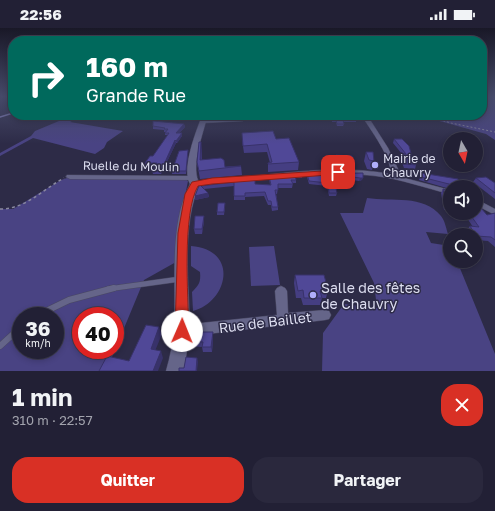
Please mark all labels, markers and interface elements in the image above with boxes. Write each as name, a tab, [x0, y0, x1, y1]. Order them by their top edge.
text: 22:56	[20, 5, 62, 23]
text: 160 m	[86, 50, 168, 83]
icon: right	[20, 52, 72, 104]
text: Grande Rue	[86, 84, 186, 106]
north arrow	[443, 132, 483, 172]
map controls	[443, 132, 483, 268]
place label: Mairie de Chauvry	[383, 151, 436, 180]
pin	[321, 155, 355, 189]
street label: Ruelle du Moulin	[83, 158, 179, 174]
marker: Mairie de Chauvry	[370, 160, 380, 170]
icon: arrive	[327, 161, 349, 183]
button: sound	[443, 180, 483, 220]
button: search	[443, 228, 483, 268]
place label: Salle des fêtes de Chauvry	[321, 279, 420, 312]
marker: Salle des fêtes de Chauvry	[308, 290, 318, 300]
speed limit sign: 40	[72, 307, 124, 359]
street label: Rue de Baillet	[218, 308, 312, 336]
position arrow	[161, 310, 203, 352]
text: 36	[26, 316, 50, 340]
text: km/h	[25, 337, 51, 349]
text: 1 min	[12, 382, 72, 411]
button: close	[441, 384, 483, 426]
text: 310 m · 22:57	[12, 412, 93, 428]
button: Quitter	[12, 457, 244, 503]
button: Partager	[252, 457, 483, 503]

